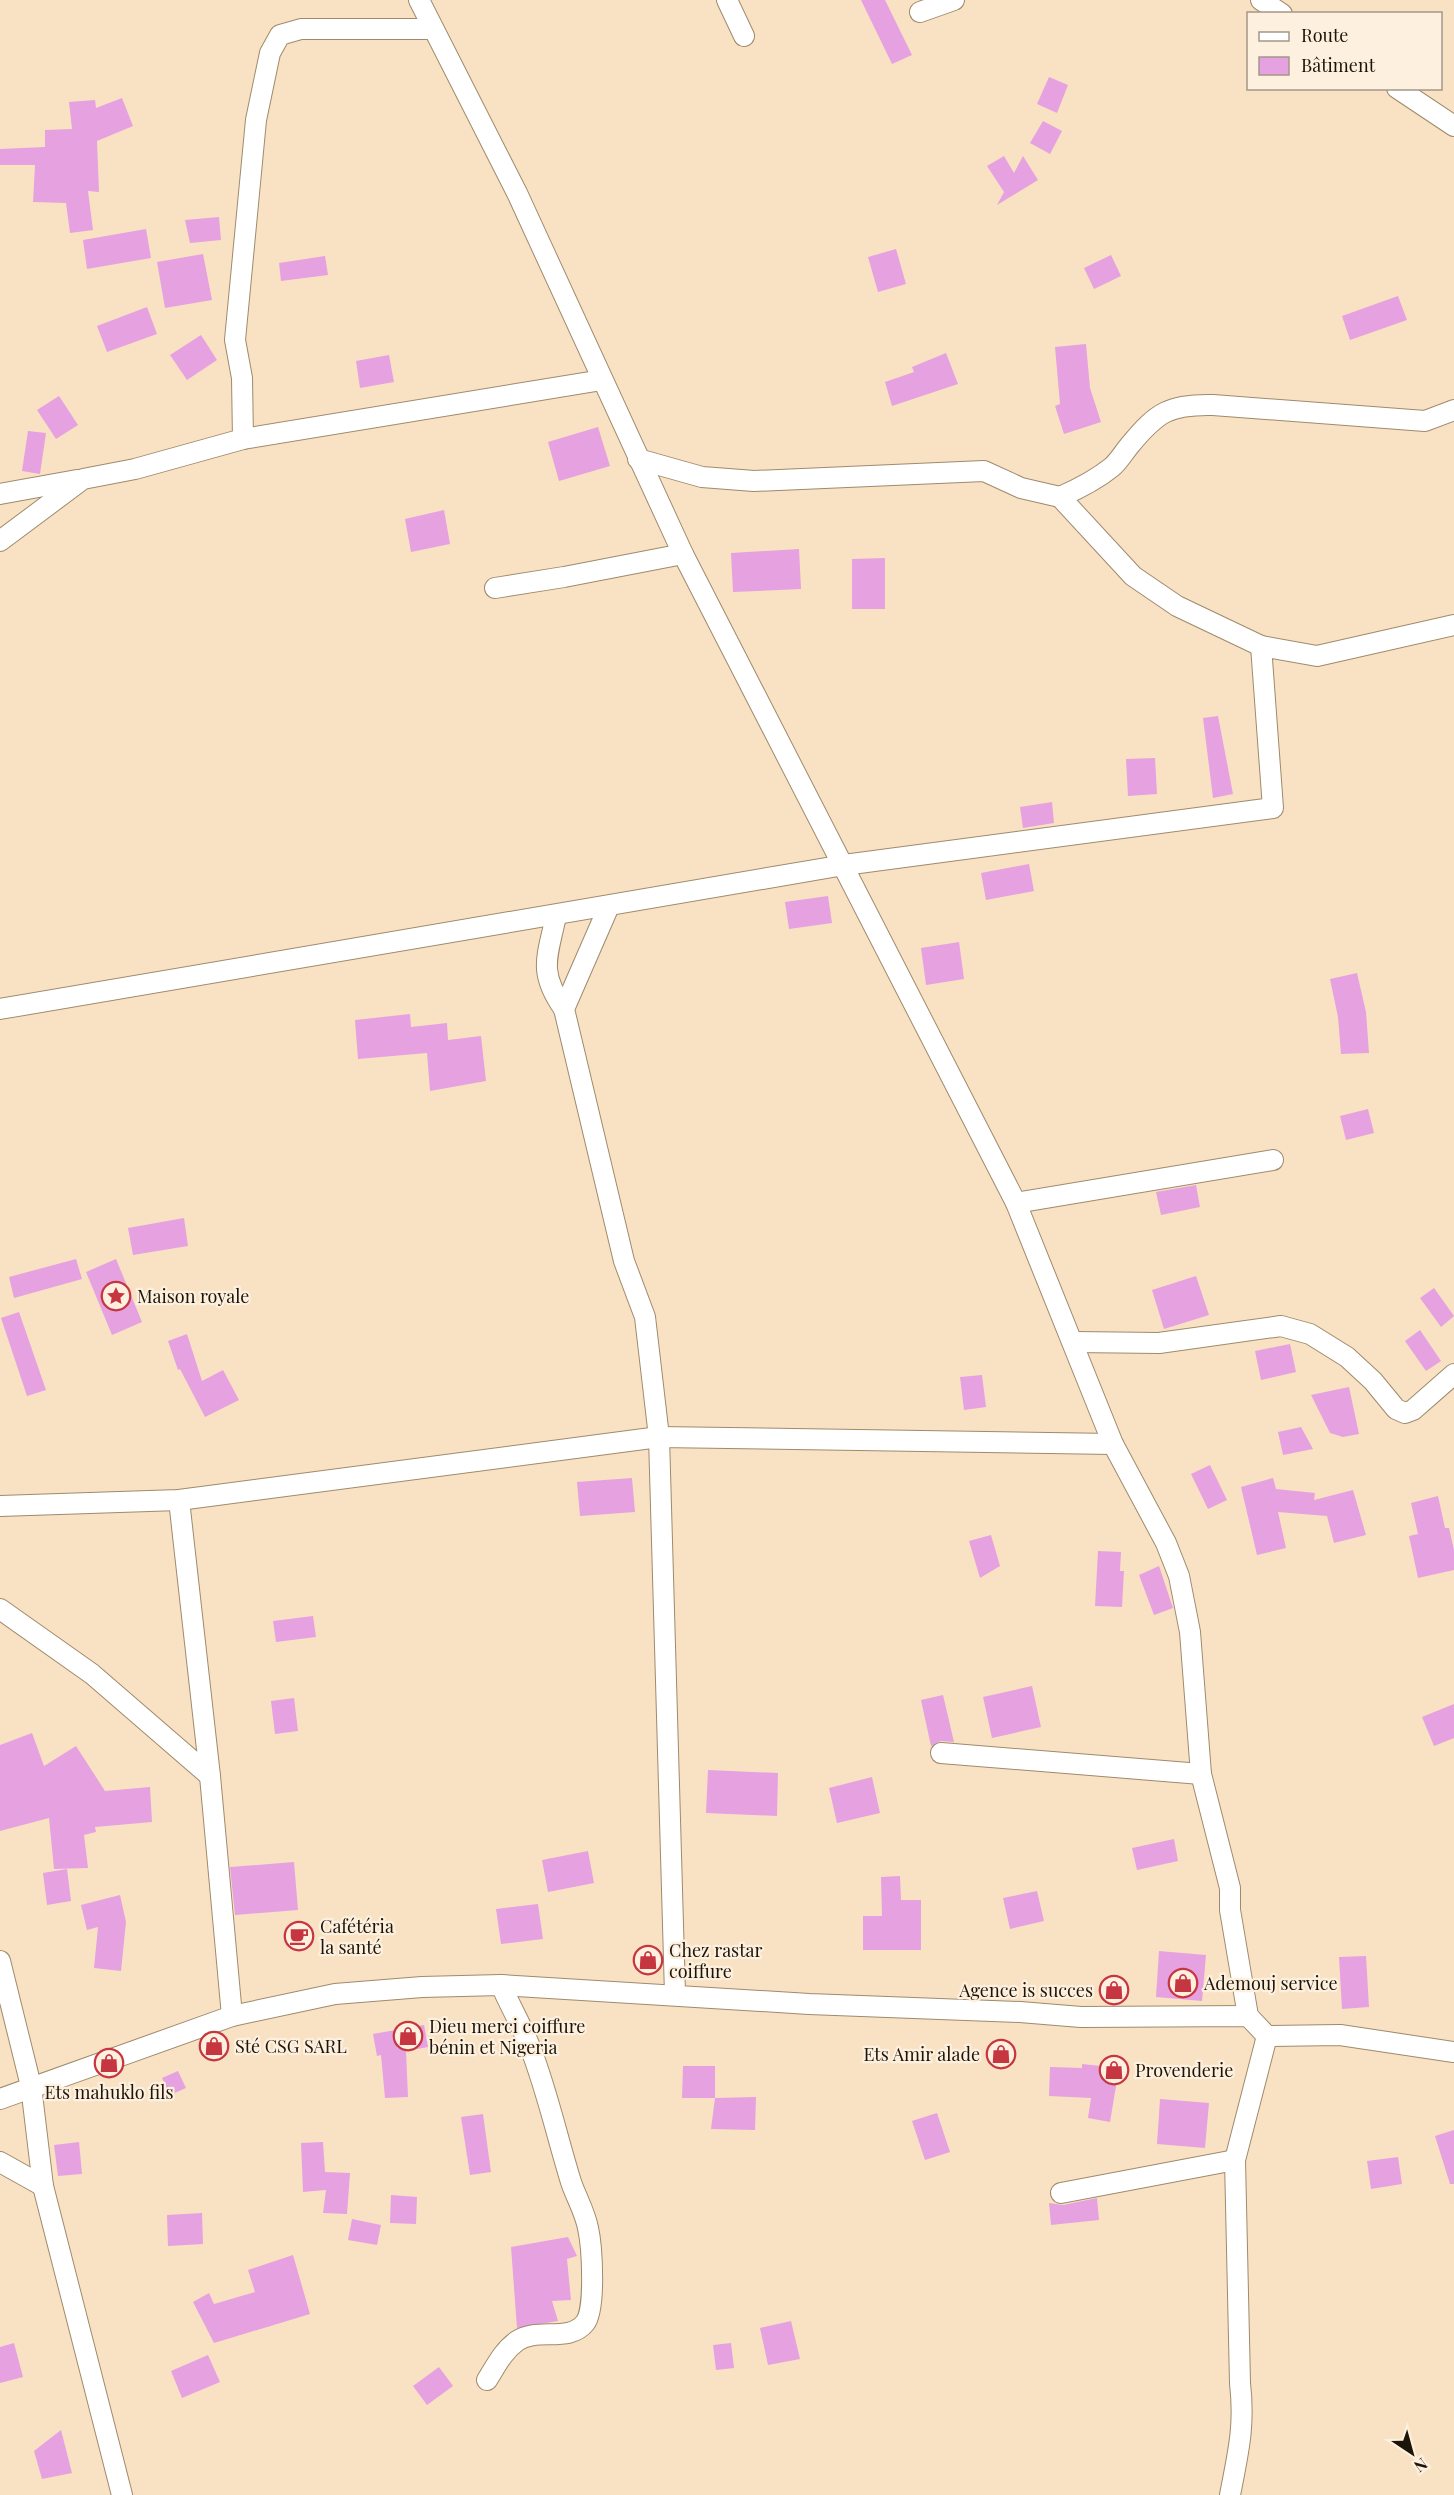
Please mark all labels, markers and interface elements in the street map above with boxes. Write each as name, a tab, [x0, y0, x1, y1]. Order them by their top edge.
legend	[1247, 12, 1442, 90]
text: Route	[1301, 23, 1348, 47]
text: Bâtiment	[1301, 53, 1376, 77]
place icon: Maison royale	[100, 1280, 132, 1312]
place label: Maison royale	[137, 1284, 249, 1308]
place label: Cafétéria la santé	[320, 1914, 394, 1959]
cafe icon: Cafétéria la santé	[283, 1920, 315, 1952]
place label: Chez rastar coiffure	[669, 1938, 763, 1983]
shop icon: Chez rastar coiffure	[632, 1944, 664, 1976]
shop icon: Ademouj service	[1167, 1967, 1199, 1999]
place label: Ademouj service	[1203, 1971, 1338, 1995]
shop icon: Agence is succes	[1098, 1974, 1130, 2006]
place label: Agence is succes	[958, 1978, 1093, 2002]
place label: Dieu merci coiffure bénin et Nigeria	[429, 2014, 585, 2059]
shop icon: Dieu merci coiffure bénin et Nigeria	[392, 2020, 424, 2052]
shop icon: Sté CSG SARL	[198, 2030, 230, 2062]
place label: Sté CSG SARL	[235, 2034, 347, 2058]
shop icon: Ets Amir alade	[985, 2038, 1017, 2070]
place label: Ets Amir alade	[863, 2042, 980, 2066]
shop icon: Ets mahuklo fils	[93, 2047, 125, 2079]
shop icon: Provenderie	[1098, 2054, 1130, 2086]
place label: Provenderie	[1135, 2058, 1233, 2082]
place label: Ets mahuklo fils	[45, 2080, 173, 2104]
north arrow	[1382, 2423, 1442, 2483]
text: N	[1410, 2454, 1432, 2478]

